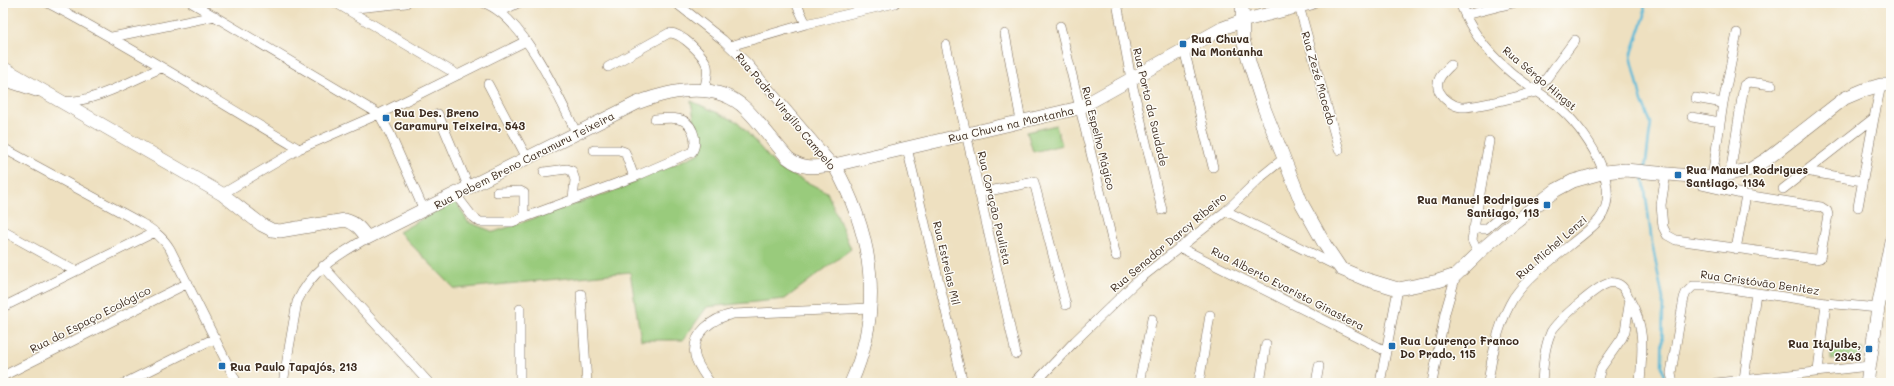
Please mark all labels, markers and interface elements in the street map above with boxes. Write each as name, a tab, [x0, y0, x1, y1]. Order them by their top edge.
street label: Rua Zezé Macedo	[1298, 30, 1340, 127]
place label: Rua Chuva Na Montanha	[1191, 31, 1263, 59]
marker: Rua Chuva Na Montanha	[1178, 39, 1188, 49]
street label: Rua Sérgo Hingst	[1500, 43, 1580, 113]
street label: Rua Porto da Saudade	[1130, 46, 1172, 168]
street label: Rua Padre Virgílio Campelo	[733, 49, 840, 173]
street label: Rua Espelho Mágico	[1079, 85, 1119, 192]
street label: Rua Chuva na Montanha	[947, 102, 1075, 146]
place label: Rua Des. Breno Caramuru Teixeira, 543	[394, 105, 525, 133]
street label: Rua Debem Breno Caramuru Teixeira	[431, 108, 617, 212]
marker: Rua Des. Breno Caramuru Teixeira, 543	[381, 113, 391, 123]
street label: Rua Coração Paulista	[975, 150, 1015, 266]
place label: Rua Manuel Rodrigues Santiago, 1134	[1686, 162, 1809, 190]
marker: Rua Manuel Rodrigues Santiago, 1134	[1673, 170, 1683, 180]
street label: Rua Senador Darcy Ribeiro	[1107, 189, 1230, 295]
place label: Rua Manuel Rodrigues Santiago, 113	[1417, 192, 1539, 220]
marker: Rua Manuel Rodrigues Santiago, 113	[1542, 200, 1552, 210]
street label: Rua Michel Lenzi	[1512, 212, 1590, 282]
street label: Rua Estrelas Mil	[930, 220, 964, 306]
street label: Rua Alberto Evaristo Ginastera	[1209, 243, 1367, 333]
street label: Rua Cristóvão Benitez	[1700, 266, 1820, 298]
street label: Rua do Espaço Ecológico	[27, 282, 153, 356]
place label: Rua Lourenço Franco Do Prado, 115	[1400, 333, 1519, 361]
place label: Rua Itajuibe, 2343	[1788, 336, 1861, 364]
marker: Rua Lourenço Franco Do Prado, 115	[1387, 341, 1397, 351]
marker: Rua Itajuibe, 2343	[1864, 344, 1874, 354]
place label: Rua Paulo Tapajós, 213	[230, 359, 357, 374]
marker: Rua Paulo Tapajós, 213	[217, 361, 227, 371]

